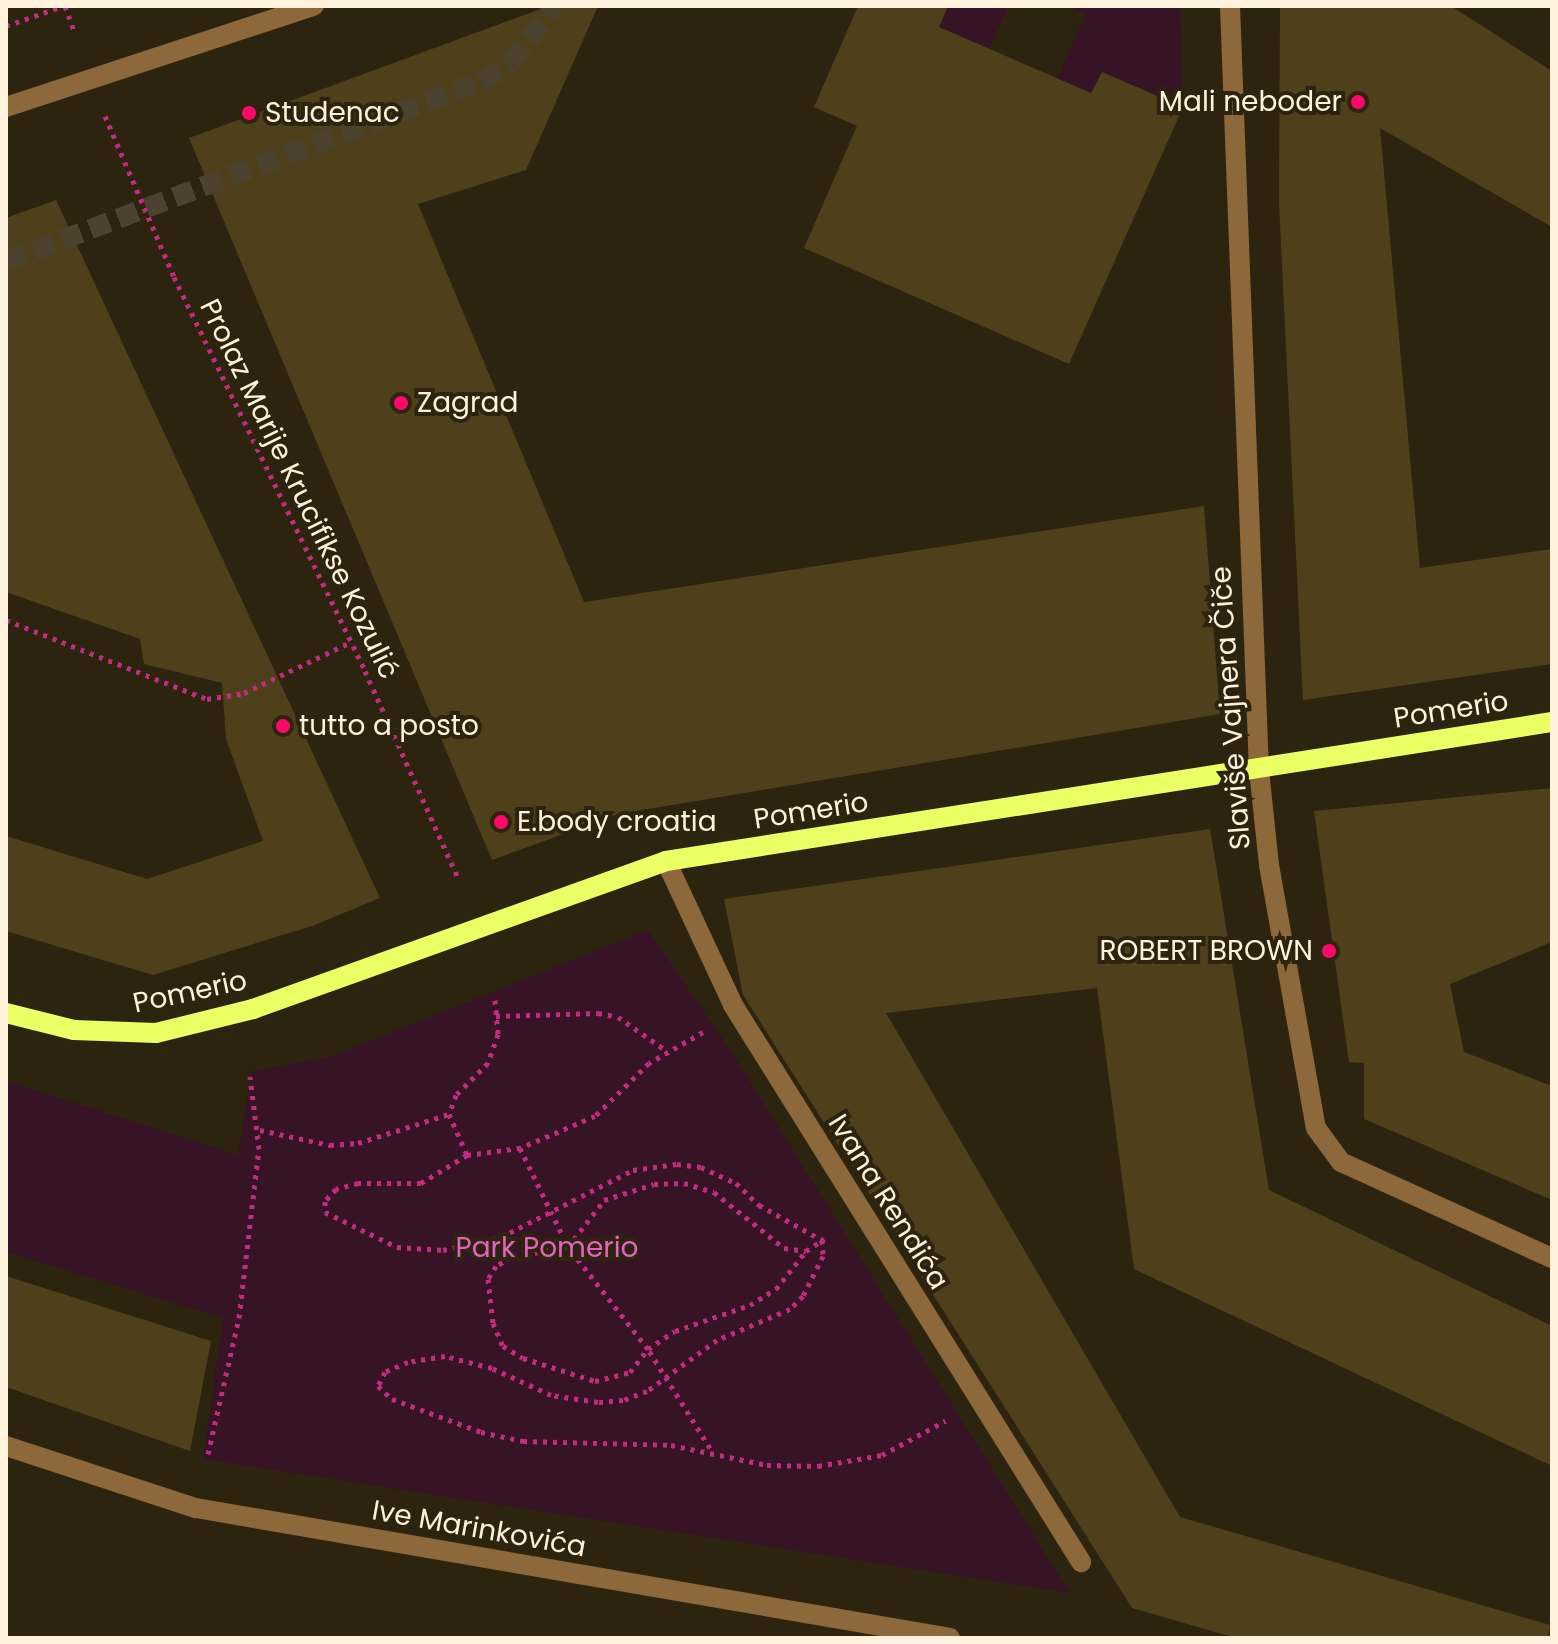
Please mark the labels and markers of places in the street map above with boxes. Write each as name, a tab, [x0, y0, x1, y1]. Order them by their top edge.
place label: Mali neboder	[1159, 85, 1342, 119]
marker: Mali neboder	[1349, 93, 1367, 111]
place label: Studenac	[265, 96, 400, 130]
marker: Studenac	[240, 104, 258, 122]
place label: Zagrad	[417, 386, 518, 420]
marker: Zagrad	[392, 394, 410, 412]
place label: tutto a posto	[299, 709, 479, 743]
marker: tutto a posto	[274, 717, 292, 735]
place label: E.body croatia	[517, 805, 717, 839]
marker: E.body croatia	[492, 813, 510, 831]
place label: ROBERT BROWN	[1100, 934, 1313, 968]
marker: ROBERT BROWN	[1320, 942, 1338, 960]

